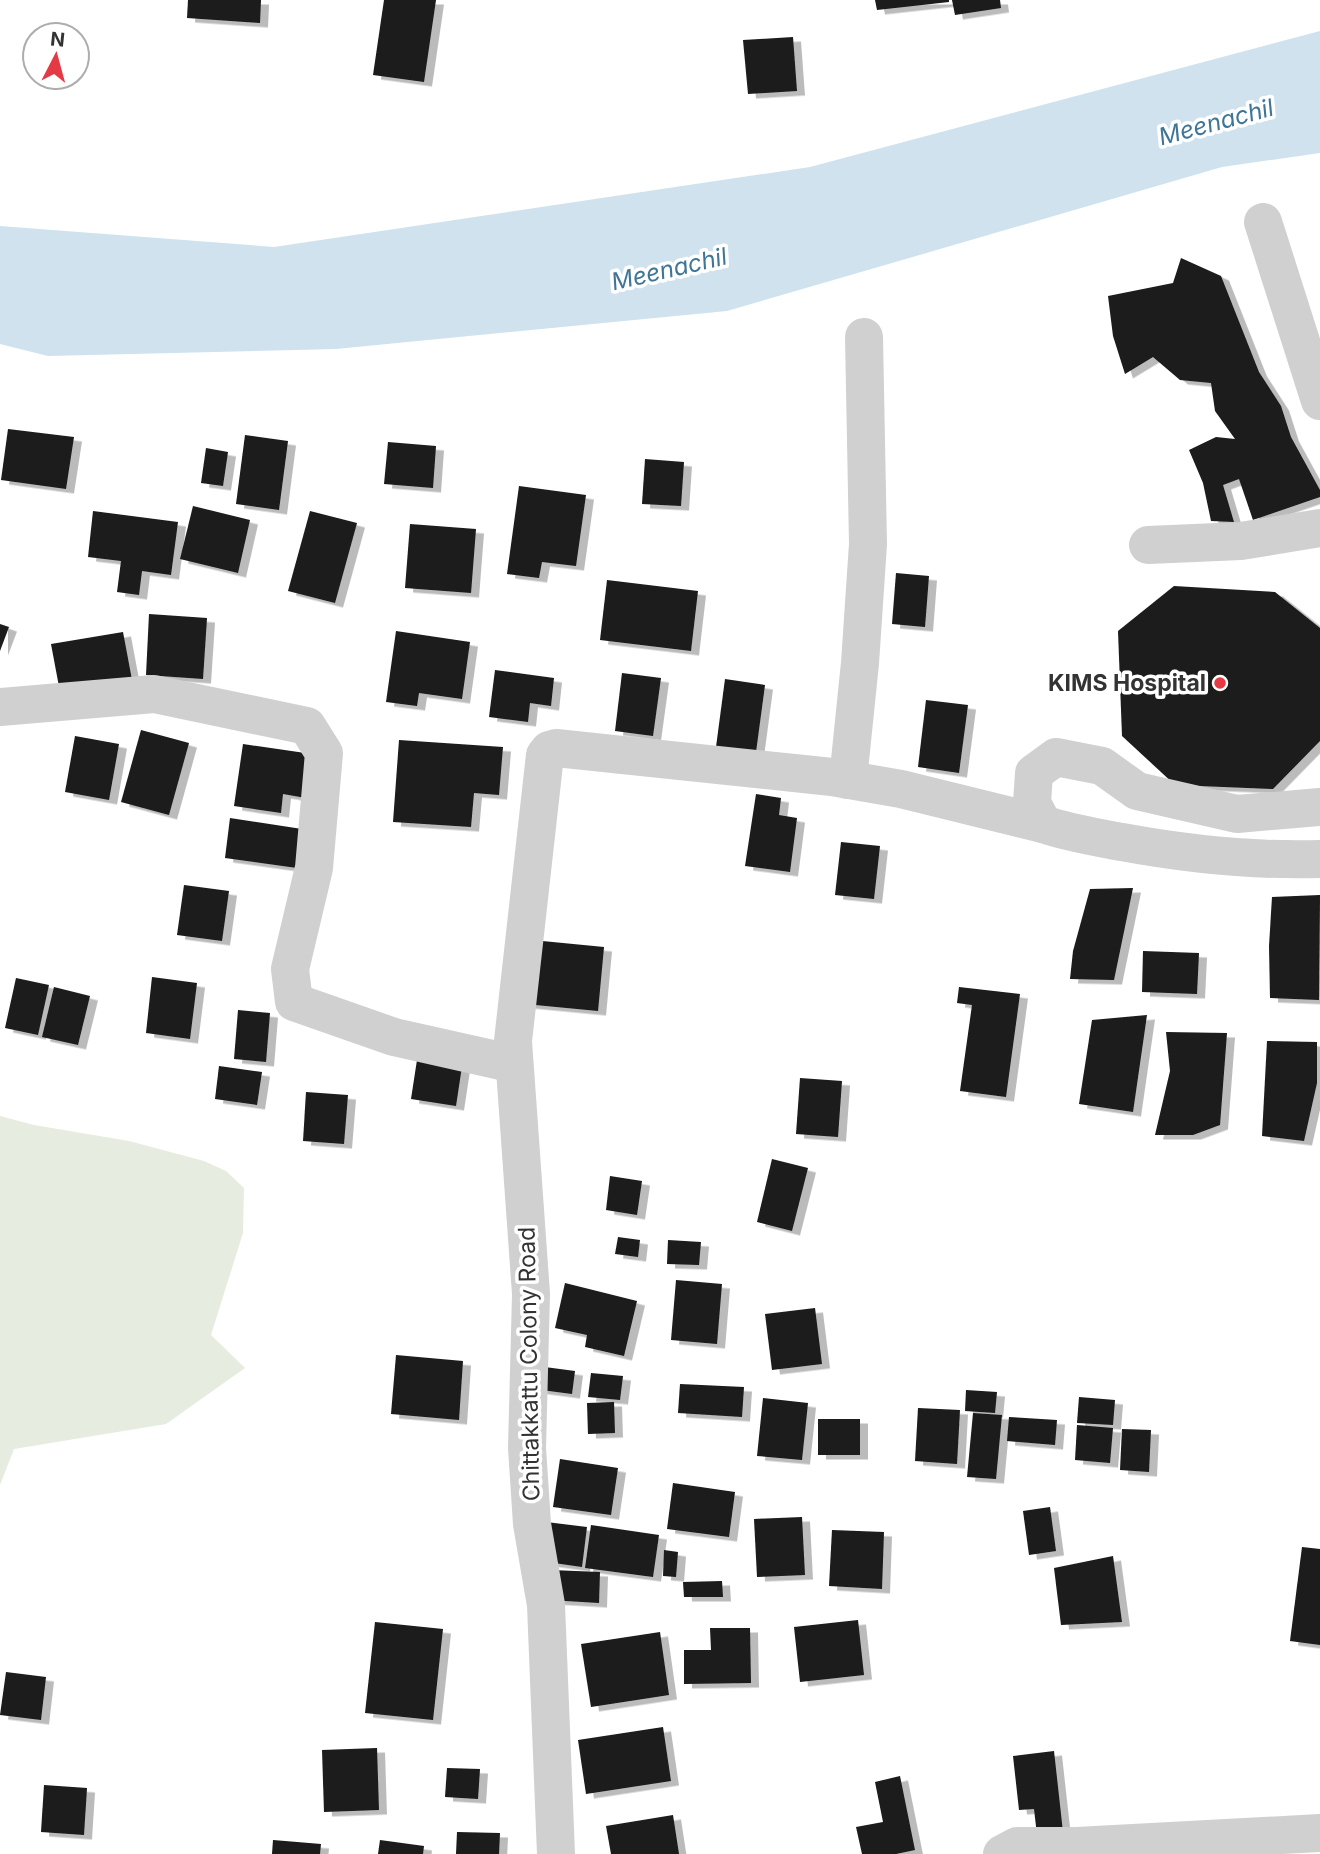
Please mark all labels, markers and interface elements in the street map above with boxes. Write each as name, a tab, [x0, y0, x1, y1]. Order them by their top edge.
north arrow	[21, 21, 91, 91]
text: N	[49, 27, 66, 52]
water label: Meenachil	[1155, 93, 1277, 151]
water label: Meenachil	[608, 242, 730, 296]
place label: KIMS Hospital	[1048, 669, 1206, 697]
marker: KIMS Hospital	[1212, 675, 1228, 691]
street label: Chittakkattu Colony Road	[513, 1227, 545, 1501]

